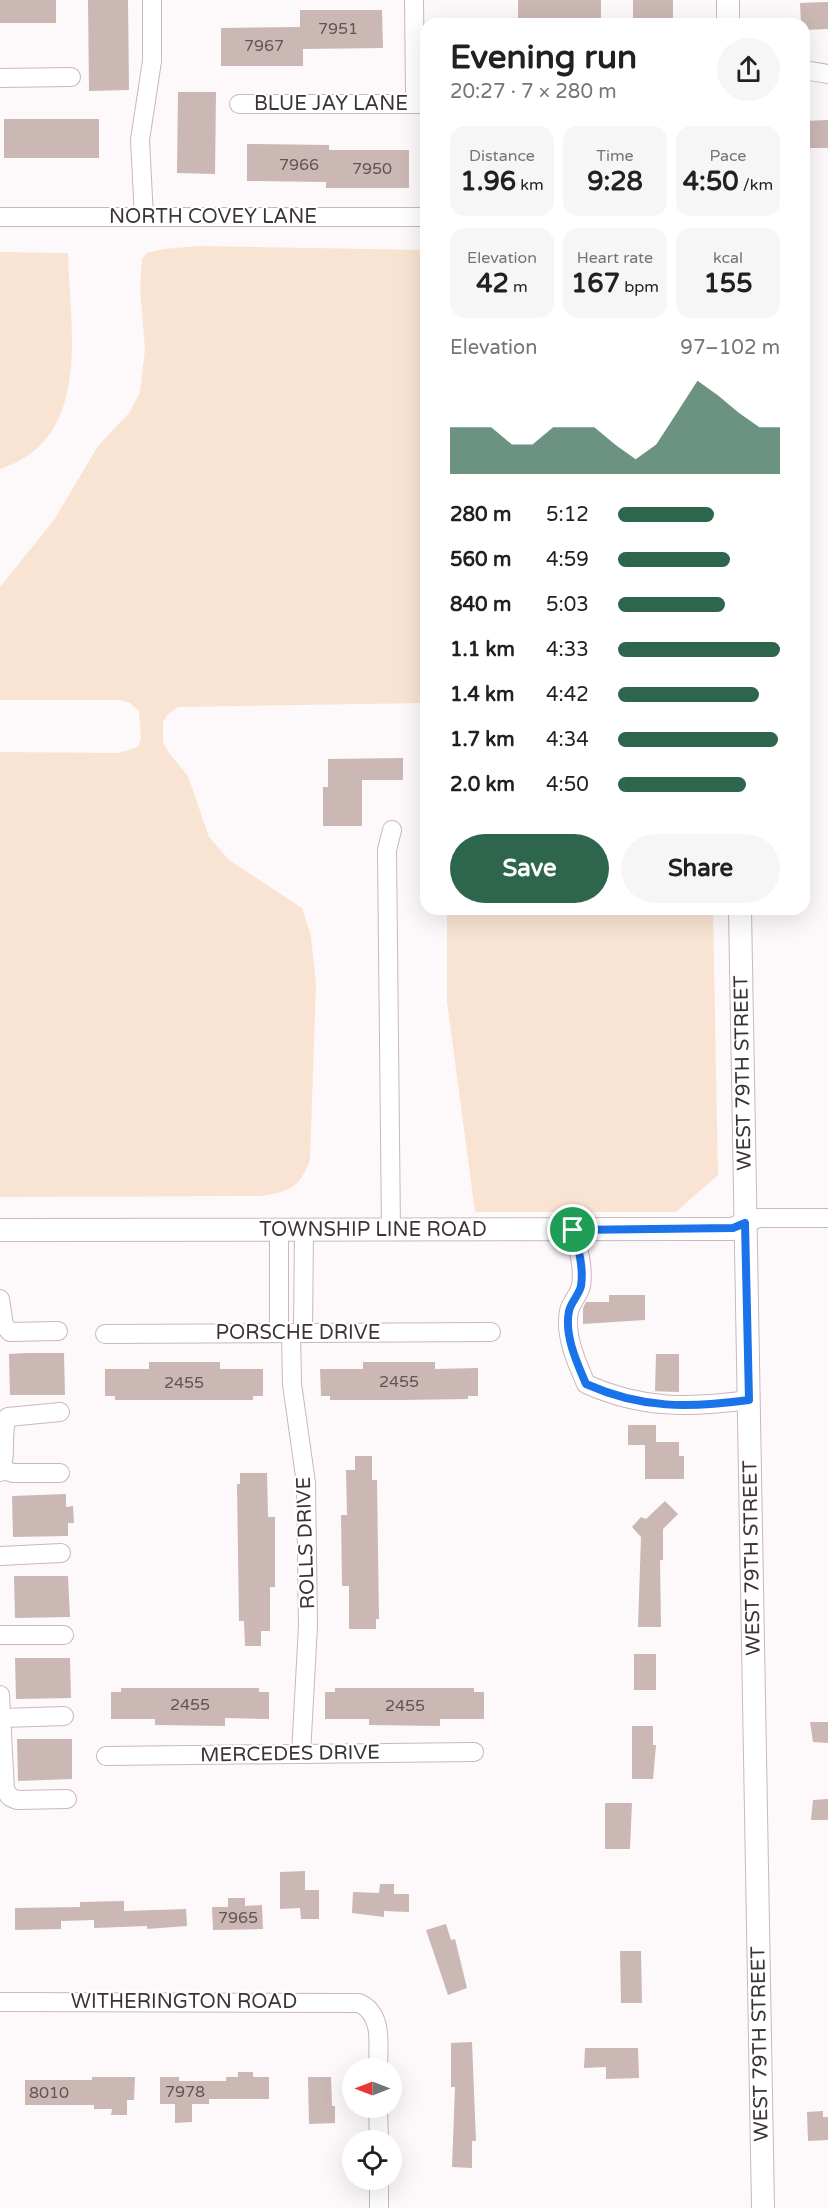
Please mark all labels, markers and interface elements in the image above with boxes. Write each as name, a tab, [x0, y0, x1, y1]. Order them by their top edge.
house number: 7951	[318, 19, 358, 39]
house number: 7967	[244, 36, 284, 56]
text: Evening run	[450, 38, 637, 77]
button: share	[717, 38, 780, 101]
text: 20:27 · 7 × 280 m	[450, 80, 617, 104]
street label: BLUE JAY LANE	[254, 92, 408, 116]
text: Distance	[469, 146, 535, 166]
text: Time	[596, 146, 634, 166]
text: Pace	[710, 146, 746, 166]
house number: 7966	[279, 155, 319, 175]
house number: 7950	[352, 159, 392, 179]
text: 1.96	[460, 166, 516, 197]
text: 9:28	[587, 166, 643, 197]
text: 4:50	[683, 166, 739, 197]
text: km	[516, 175, 544, 195]
text: /km	[739, 175, 773, 195]
street label: NORTH COVEY LANE	[109, 205, 317, 229]
text: Elevation	[467, 248, 537, 268]
text: Heart rate	[577, 248, 653, 268]
text: kcal	[713, 248, 743, 268]
text: 42	[476, 268, 509, 299]
text: 167	[571, 268, 620, 299]
text: 155	[704, 268, 752, 299]
text: m	[509, 277, 528, 297]
text: bpm	[620, 277, 659, 297]
text: Elevation	[450, 336, 537, 360]
text: 97–102 m	[680, 336, 780, 360]
text: 280 m	[450, 503, 511, 527]
text: 5:12	[546, 503, 589, 527]
text: 560 m	[450, 548, 511, 572]
text: 4:59	[546, 548, 589, 572]
text: 840 m	[450, 593, 511, 617]
text: 5:03	[546, 593, 589, 617]
text: 1.1 km	[450, 638, 515, 662]
text: 4:33	[546, 638, 589, 662]
text: 1.4 km	[450, 683, 514, 707]
text: 4:42	[546, 683, 589, 707]
text: 1.7 km	[450, 728, 515, 752]
text: 4:34	[546, 728, 589, 752]
text: 2.0 km	[450, 773, 515, 797]
text: 4:50	[546, 773, 589, 797]
button: Save	[450, 834, 609, 903]
button: Share	[621, 834, 780, 903]
street label: WEST 79TH STREET	[729, 975, 757, 1171]
pin	[547, 1204, 598, 1255]
icon: arrive	[556, 1213, 589, 1246]
street label: TOWNSHIP LINE ROAD	[259, 1218, 487, 1242]
street label: PORSCHE DRIVE	[216, 1321, 380, 1345]
house number: 2455	[379, 1372, 419, 1392]
house number: 2455	[164, 1373, 204, 1393]
street label: WEST 79TH STREET	[738, 1460, 766, 1656]
street label: ROLLS DRIVE	[292, 1476, 320, 1610]
house number: 2455	[170, 1695, 210, 1715]
house number: 2455	[385, 1696, 425, 1716]
street label: MERCEDES DRIVE	[200, 1740, 380, 1768]
house number: 7965	[218, 1908, 258, 1928]
street label: WEST 79TH STREET	[746, 1946, 774, 2142]
street label: WITHERINGTON ROAD	[71, 1990, 297, 2014]
north arrow	[342, 2058, 402, 2118]
map controls	[342, 2058, 402, 2190]
house number: 7978	[165, 2082, 205, 2102]
house number: 8010	[29, 2083, 69, 2103]
button: locate	[342, 2130, 402, 2190]

